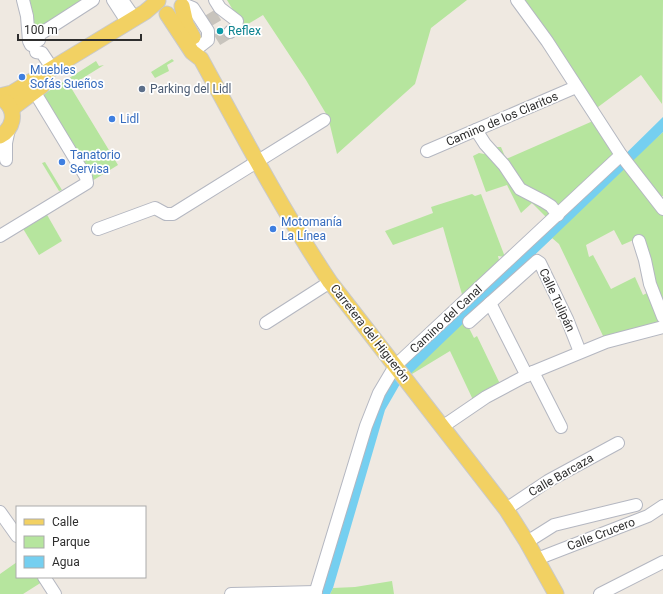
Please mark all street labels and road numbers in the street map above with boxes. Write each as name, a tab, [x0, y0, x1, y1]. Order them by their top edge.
street label: Camino de los Claritos	[444, 89, 560, 149]
street label: Calle Tulipán	[536, 266, 578, 334]
street label: Carretera del Higuerón	[328, 281, 412, 385]
street label: Camino del Canal	[407, 282, 485, 356]
street label: Calle Barcaza	[526, 451, 596, 499]
street label: Calle Crucero	[565, 515, 637, 553]

